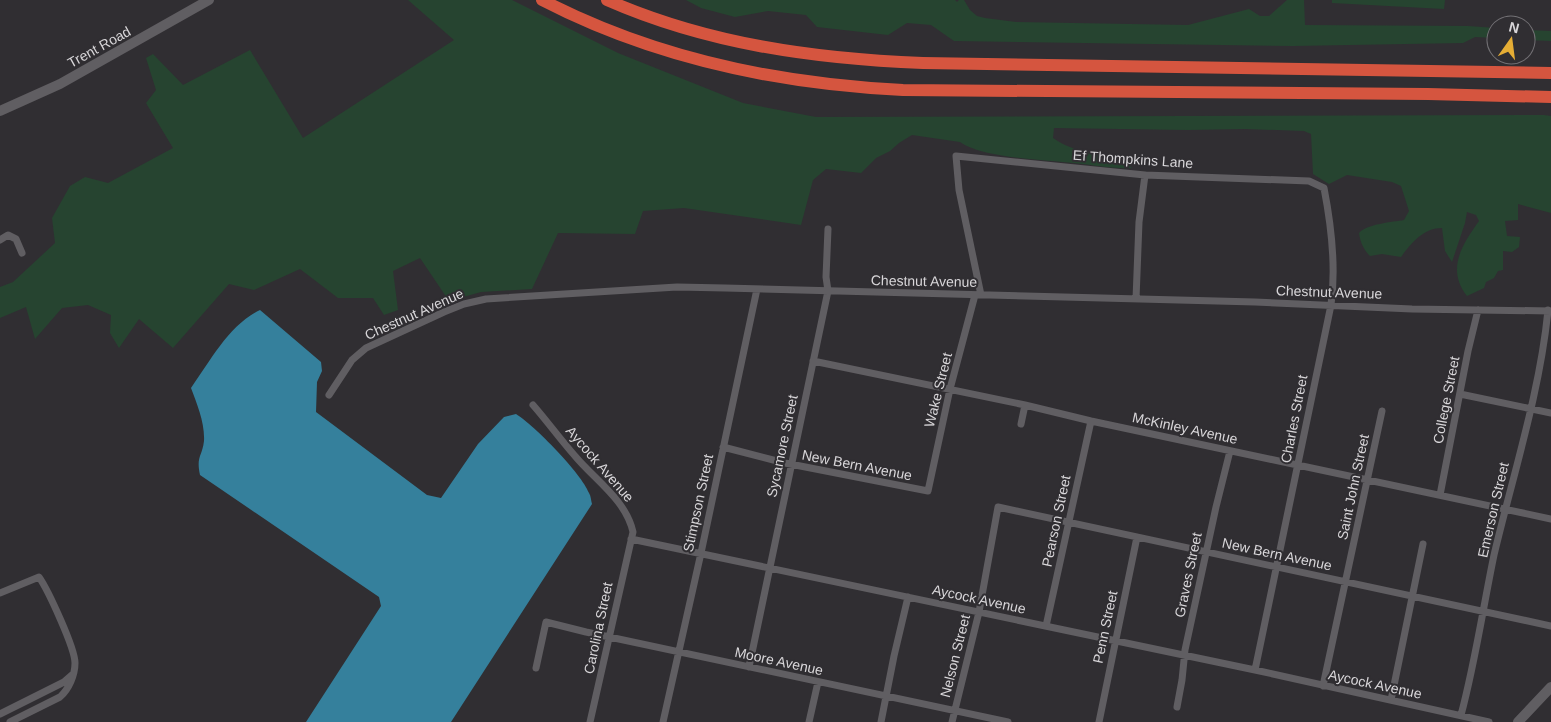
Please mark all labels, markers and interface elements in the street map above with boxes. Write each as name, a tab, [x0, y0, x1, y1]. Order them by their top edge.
north arrow	[1486, 15, 1536, 65]
text: N	[1507, 18, 1521, 36]
street label: Trent Road	[65, 23, 133, 71]
street label: Ef Thompkins Lane	[1072, 147, 1194, 171]
street label: Chestnut Avenue	[871, 272, 978, 290]
street label: Chestnut Avenue	[1276, 282, 1383, 302]
street label: Chestnut Avenue	[362, 285, 466, 343]
street label: Wake Street	[921, 351, 955, 429]
street label: College Street	[1430, 355, 1462, 445]
street label: Charles Street	[1278, 373, 1310, 464]
street label: Sycamore Street	[763, 393, 801, 499]
street label: McKinley Avenue	[1131, 409, 1239, 447]
street label: Aycock Avenue	[563, 423, 637, 505]
street label: Saint John Street	[1334, 433, 1372, 541]
street label: New Bern Avenue	[801, 446, 914, 484]
street label: Stimpson Street	[680, 453, 716, 553]
street label: Emerson Street	[1474, 461, 1512, 559]
street label: Pearson Street	[1038, 474, 1074, 568]
street label: Graves Street	[1171, 531, 1205, 619]
street label: New Bern Avenue	[1221, 535, 1334, 573]
street label: Carolina Street	[580, 581, 616, 675]
street label: Aycock Avenue	[931, 581, 1027, 617]
street label: Penn Street	[1089, 589, 1121, 665]
street label: Nelson Street	[937, 613, 973, 699]
street label: Moore Avenue	[733, 644, 825, 678]
street label: Aycock Avenue	[1327, 666, 1423, 702]

